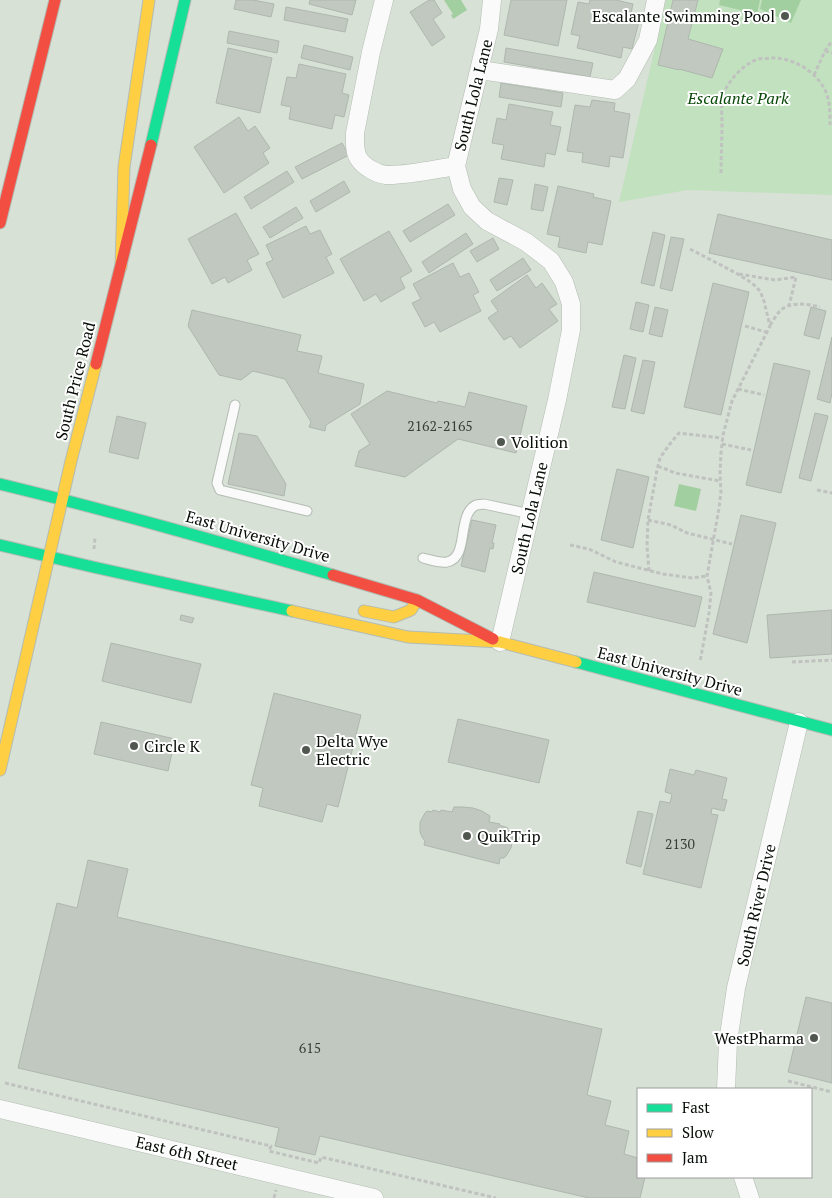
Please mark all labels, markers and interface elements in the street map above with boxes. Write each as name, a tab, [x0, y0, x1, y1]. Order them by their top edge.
place label: Escalante Swimming Pool	[592, 5, 775, 27]
marker: Escalante Swimming Pool	[779, 10, 791, 22]
street label: South Lola Lane	[448, 37, 498, 153]
park label: Escalante Park	[686, 87, 789, 109]
street label: South Price Road	[50, 319, 100, 442]
house number: 2162-2165	[407, 416, 473, 435]
place label: Volition	[511, 431, 569, 453]
marker: Volition	[495, 436, 507, 448]
street label: South Lola Lane	[505, 460, 553, 576]
street label: East University Drive	[183, 505, 333, 567]
street label: East University Drive	[595, 641, 745, 701]
place label: Delta Wye Electric	[316, 730, 388, 770]
place label: Circle K	[144, 735, 200, 757]
marker: Circle K	[128, 740, 140, 752]
marker: Delta Wye Electric	[300, 744, 312, 756]
place label: QuikTrip	[477, 825, 541, 847]
marker: QuikTrip	[461, 830, 473, 842]
house number: 2130	[665, 834, 695, 853]
street label: South River Drive	[731, 842, 781, 968]
place label: WestPharma	[714, 1027, 804, 1049]
marker: WestPharma	[808, 1032, 820, 1044]
house number: 615	[299, 1038, 321, 1057]
legend	[637, 1088, 812, 1178]
text: Fast	[682, 1097, 710, 1117]
text: Slow	[682, 1122, 715, 1142]
street label: East 6th Street	[134, 1131, 240, 1175]
text: Jam	[682, 1147, 708, 1167]

